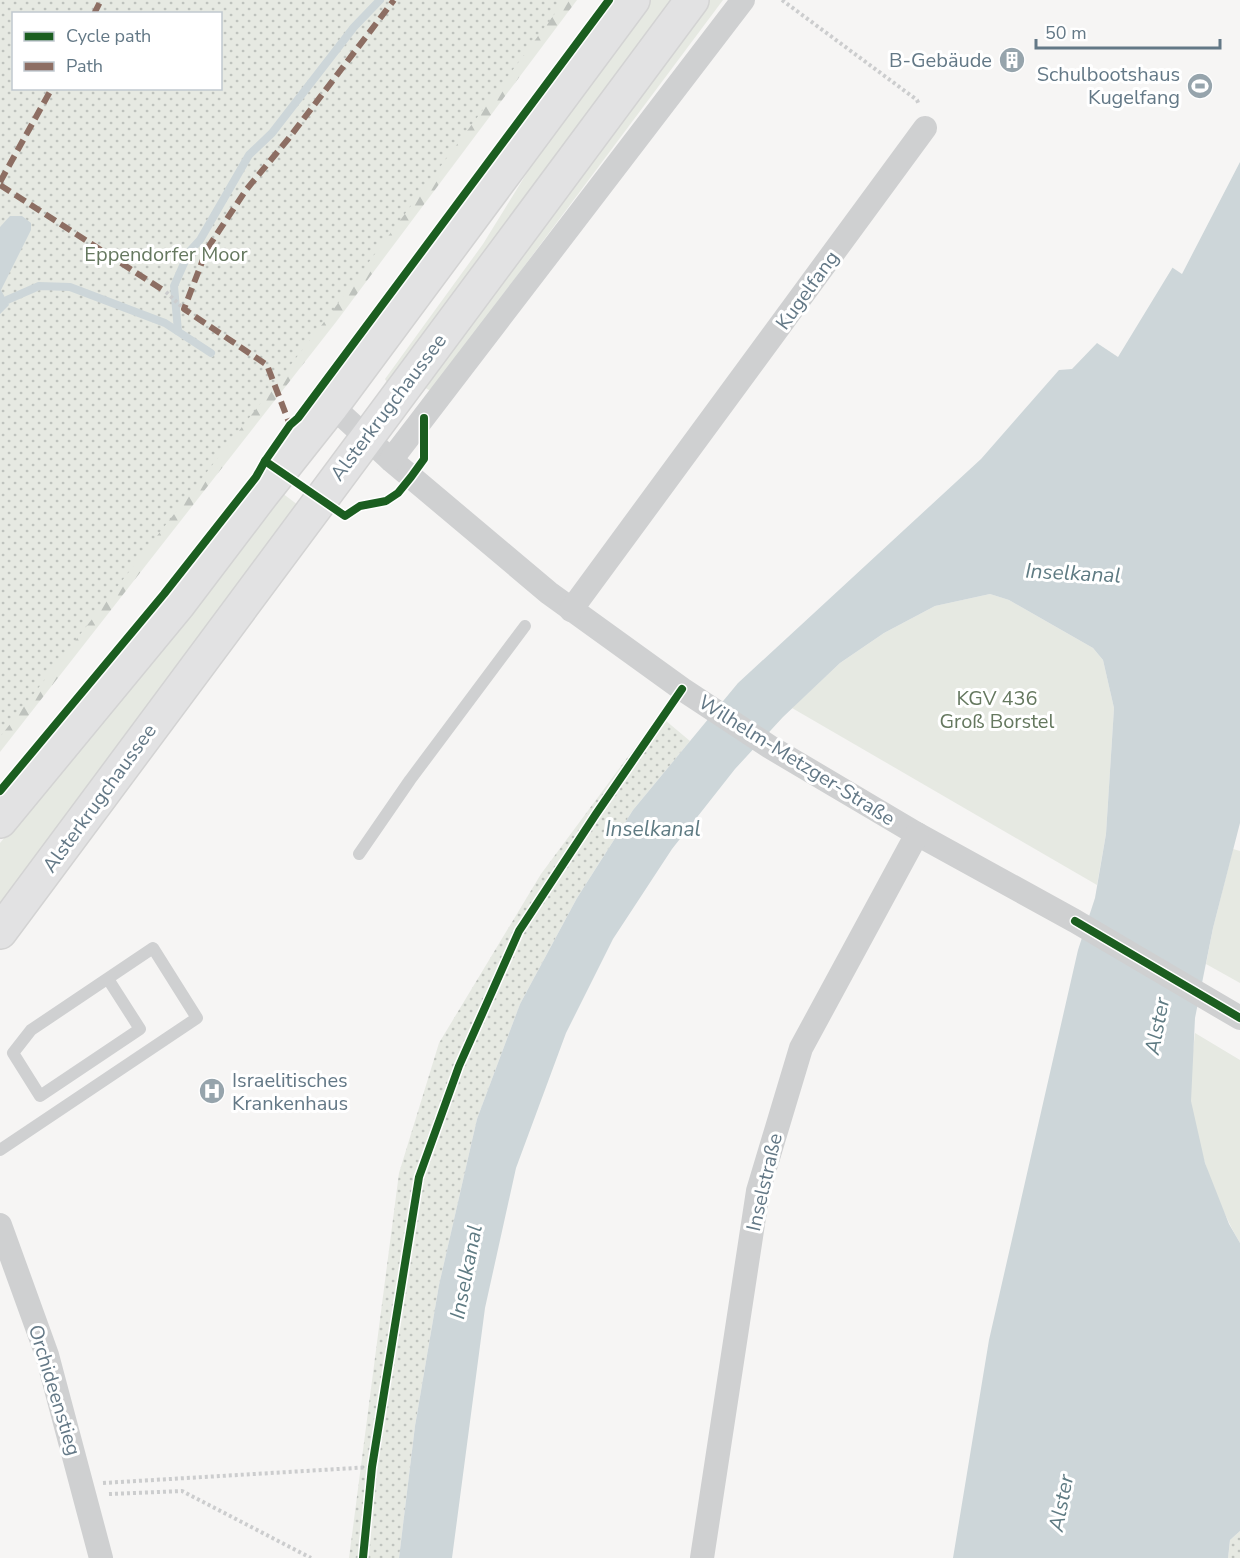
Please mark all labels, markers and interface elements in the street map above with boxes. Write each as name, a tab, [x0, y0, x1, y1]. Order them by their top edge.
legend	[12, 12, 222, 90]
scale bar	[1036, 12, 1220, 50]
text: 50 m	[1045, 21, 1087, 45]
text: Cycle path	[66, 24, 151, 48]
building icon: B-Gebäude	[997, 45, 1027, 75]
place label: B-Gebäude	[889, 47, 992, 74]
text: Path	[66, 54, 103, 78]
place label: Schulbootshaus Kugelfang	[1037, 61, 1180, 111]
sports icon: Schulbootshaus Kugelfang	[1185, 71, 1215, 101]
park label: Eppendorfer Moor	[84, 241, 248, 268]
street label: Kugelfang	[769, 245, 845, 335]
street label: Alsterkrugchaussee	[324, 328, 453, 486]
water label: Inselkanal	[1025, 557, 1121, 589]
park label: KGV 436 Groß Borstel	[940, 685, 1054, 735]
street label: Wilhelm-Metzger-Straße	[693, 689, 900, 832]
street label: Alsterkrugchaussee	[36, 718, 163, 878]
water label: Inselkanal	[605, 815, 701, 843]
water label: Alster	[1138, 995, 1176, 1058]
place label: Israelitisches Krankenhaus	[232, 1067, 348, 1117]
hospital icon: Israelitisches Krankenhaus	[197, 1076, 227, 1106]
street label: Inselstraße	[740, 1131, 789, 1234]
water label: Inselkanal	[443, 1222, 489, 1322]
street label: Orchideenstieg	[22, 1321, 87, 1459]
water label: Alster	[1042, 1472, 1080, 1535]

